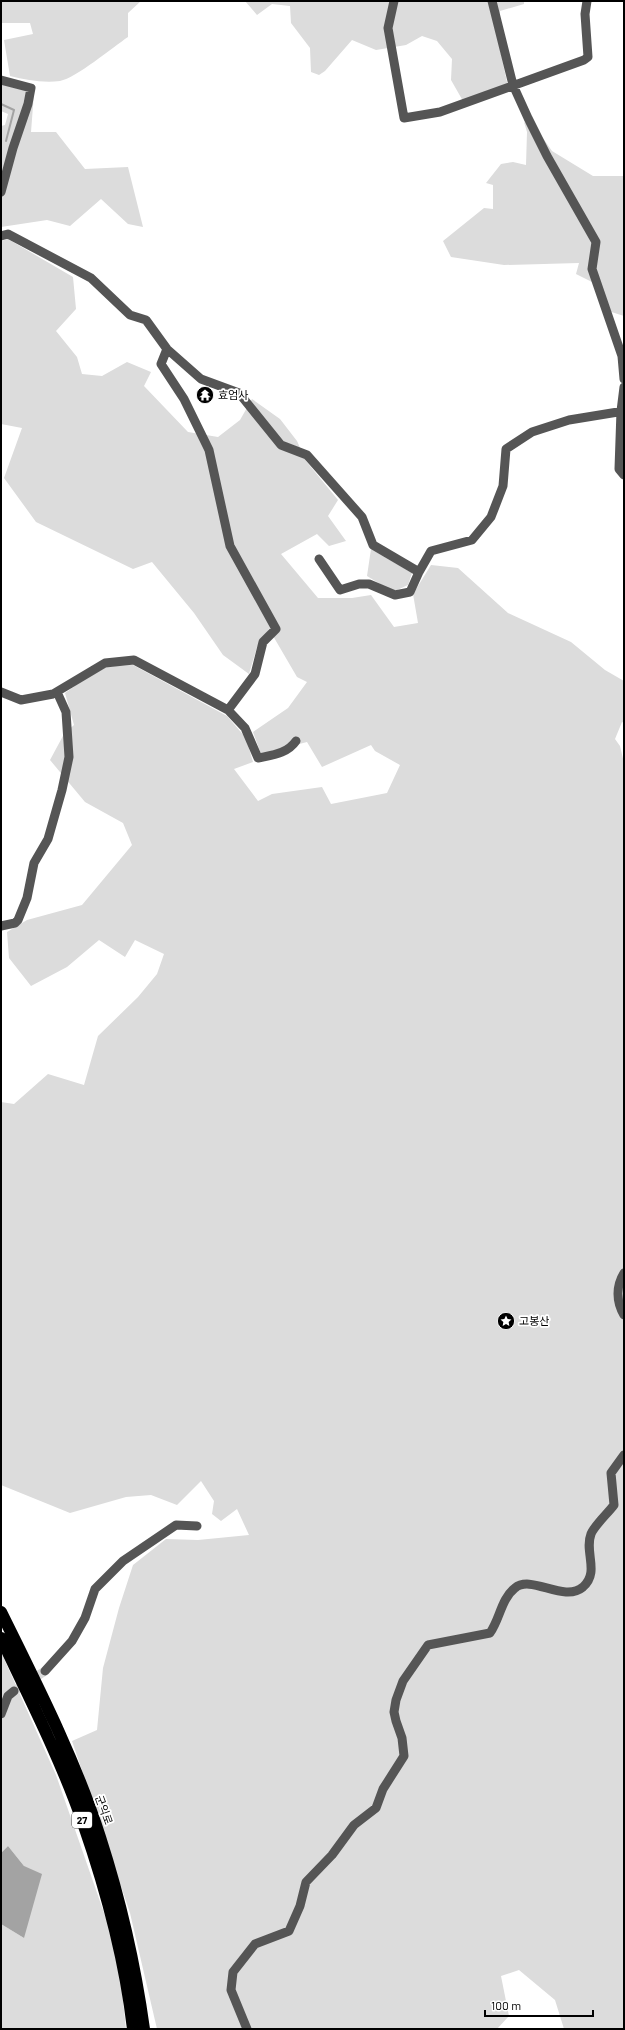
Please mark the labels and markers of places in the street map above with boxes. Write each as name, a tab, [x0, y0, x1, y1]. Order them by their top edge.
temple icon: 효엄사	[195, 385, 215, 405]
place label: 효엄사	[218, 388, 248, 401]
place icon: 고봉산	[496, 1311, 516, 1331]
place label: 고봉산	[519, 1314, 549, 1327]

